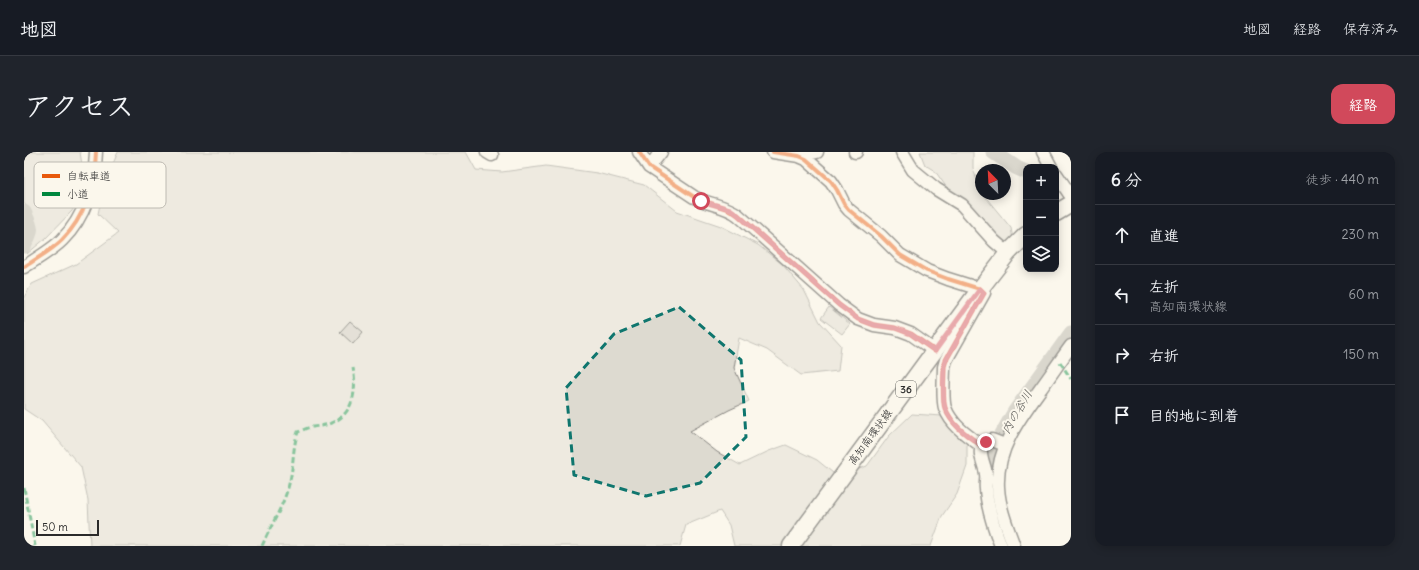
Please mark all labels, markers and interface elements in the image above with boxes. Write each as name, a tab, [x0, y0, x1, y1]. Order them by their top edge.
text: 地図	[20, 17, 58, 41]
text: 地図	[1243, 20, 1271, 38]
text: 経路	[1293, 20, 1321, 38]
text: 保存済み	[1343, 20, 1399, 38]
button: 経路	[1331, 84, 1395, 124]
text: アクセス	[24, 88, 134, 124]
legend	[34, 162, 166, 208]
north arrow	[975, 164, 1011, 200]
map controls	[1023, 164, 1059, 272]
button: +	[1023, 164, 1059, 200]
text: 自転車道	[67, 169, 111, 183]
text: 6 分	[1111, 169, 1142, 191]
text: 徒歩 · 440 m	[1306, 171, 1379, 188]
text: 小道	[67, 187, 89, 201]
route start	[692, 192, 710, 210]
button: −	[1023, 200, 1059, 236]
icon: ahead	[1111, 224, 1133, 246]
text: 直進	[1149, 226, 1179, 245]
text: 230 m	[1341, 226, 1379, 243]
button: layers	[1023, 236, 1059, 272]
text: 左折	[1149, 277, 1179, 296]
icon: left	[1111, 284, 1133, 306]
text: 60 m	[1348, 286, 1379, 303]
text: 高知南環状線	[1149, 298, 1227, 315]
icon: right	[1111, 344, 1133, 366]
text: 右折	[1149, 346, 1179, 365]
text: 150 m	[1343, 346, 1379, 363]
road number: 36	[896, 381, 916, 397]
water label: 内の谷川	[998, 387, 1035, 436]
icon: arrive	[1111, 404, 1133, 426]
street label: 高知南環状線	[845, 406, 895, 468]
text: 目的地に到着	[1149, 406, 1239, 425]
route end	[977, 433, 995, 451]
scale bar	[36, 518, 99, 537]
text: 50 m	[42, 520, 68, 534]

